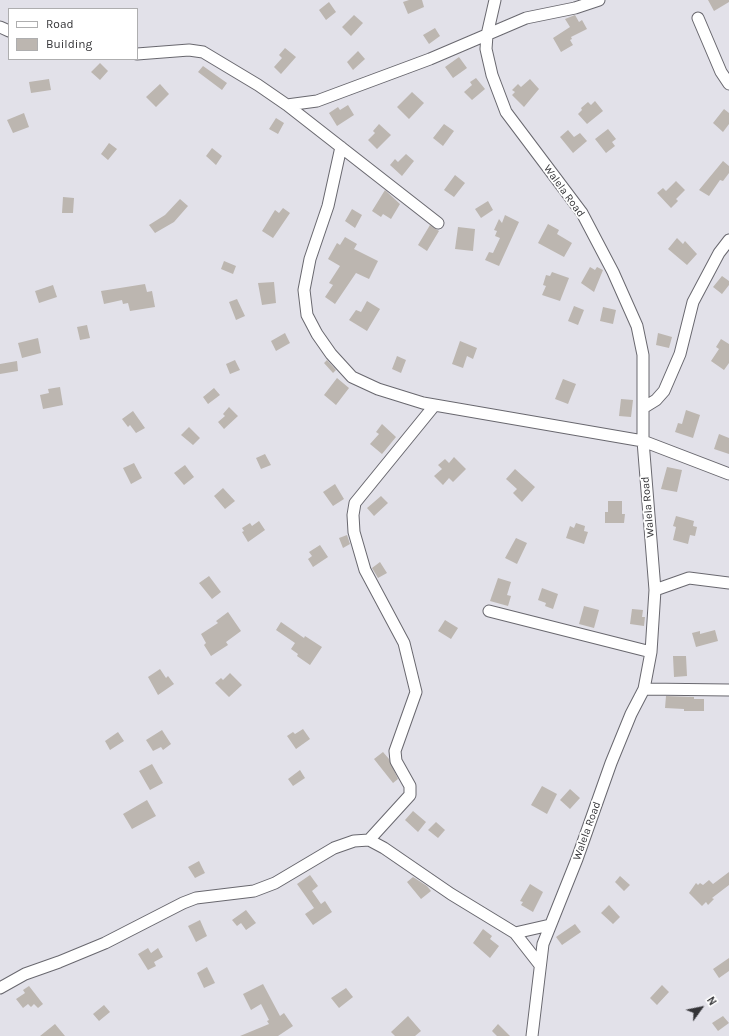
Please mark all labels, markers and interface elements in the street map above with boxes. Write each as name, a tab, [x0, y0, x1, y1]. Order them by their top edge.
legend	[8, 8, 138, 60]
text: Road	[46, 17, 74, 31]
text: Building	[46, 37, 92, 51]
street label: Walela Road	[541, 162, 587, 220]
street label: Walela Road	[639, 476, 657, 538]
street label: Walela Road	[570, 800, 604, 862]
north arrow	[681, 988, 721, 1028]
text: N	[704, 994, 719, 1008]

